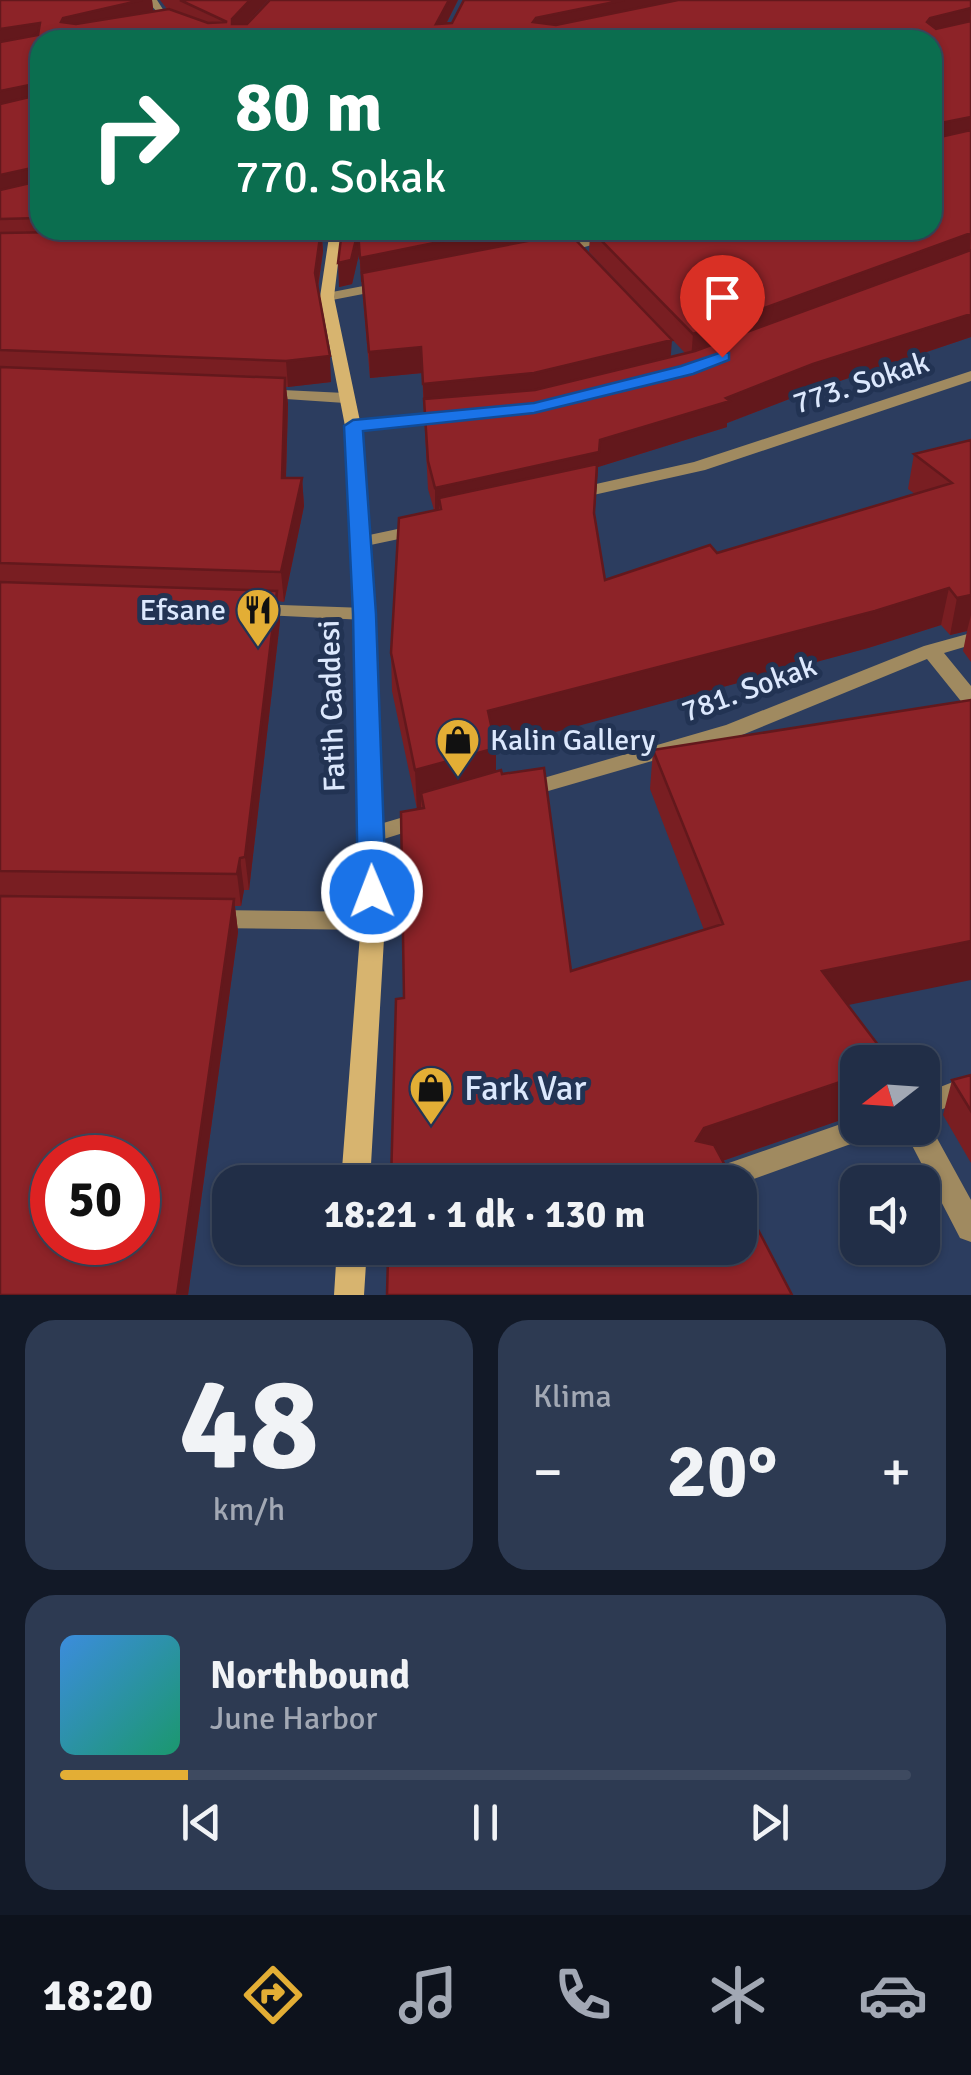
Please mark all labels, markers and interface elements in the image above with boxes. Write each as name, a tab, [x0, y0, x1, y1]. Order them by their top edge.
text: 80 m	[235, 64, 383, 150]
icon: right	[70, 70, 200, 200]
text: 770. Sokak	[235, 150, 446, 205]
pin	[680, 255, 765, 358]
icon: arrive	[695, 270, 750, 325]
street label: 773. Sokak	[788, 344, 934, 422]
restaurant icon: Efsane	[235, 587, 281, 648]
place label: Efsane	[139, 592, 226, 629]
street label: Fatih Caddesi	[311, 619, 353, 793]
street label: 781. Sokak	[677, 648, 821, 730]
shop icon: Kalin Gallery	[435, 717, 481, 778]
place label: Kalin Gallery	[490, 722, 655, 759]
position arrow	[320, 840, 424, 944]
north arrow	[840, 1045, 940, 1145]
map controls	[840, 1045, 940, 1265]
shop icon: Fark Var	[408, 1065, 454, 1126]
place label: Fark Var	[464, 1067, 586, 1110]
speed limit sign: 50	[30, 1135, 160, 1265]
button: sound	[840, 1165, 940, 1265]
text: 18:21 · 1 dk · 130 m	[324, 1191, 645, 1238]
text: 48	[179, 1345, 319, 1505]
text: Klima	[533, 1377, 612, 1416]
text: 20°	[667, 1425, 778, 1518]
text: −	[533, 1438, 563, 1506]
text: +	[881, 1438, 911, 1506]
text: km/h	[213, 1490, 285, 1529]
text: Northbound	[210, 1652, 410, 1699]
text: June Harbor	[210, 1699, 377, 1738]
icon: previous	[174, 1795, 229, 1850]
icon: pause	[458, 1795, 513, 1850]
icon: next	[742, 1795, 797, 1850]
icon: directions	[238, 1960, 308, 2030]
icon: music	[393, 1960, 463, 2030]
icon: phone	[548, 1960, 618, 2030]
icon: climate	[703, 1960, 773, 2030]
icon: car	[858, 1960, 928, 2030]
text: 18:20	[43, 1968, 153, 2023]

